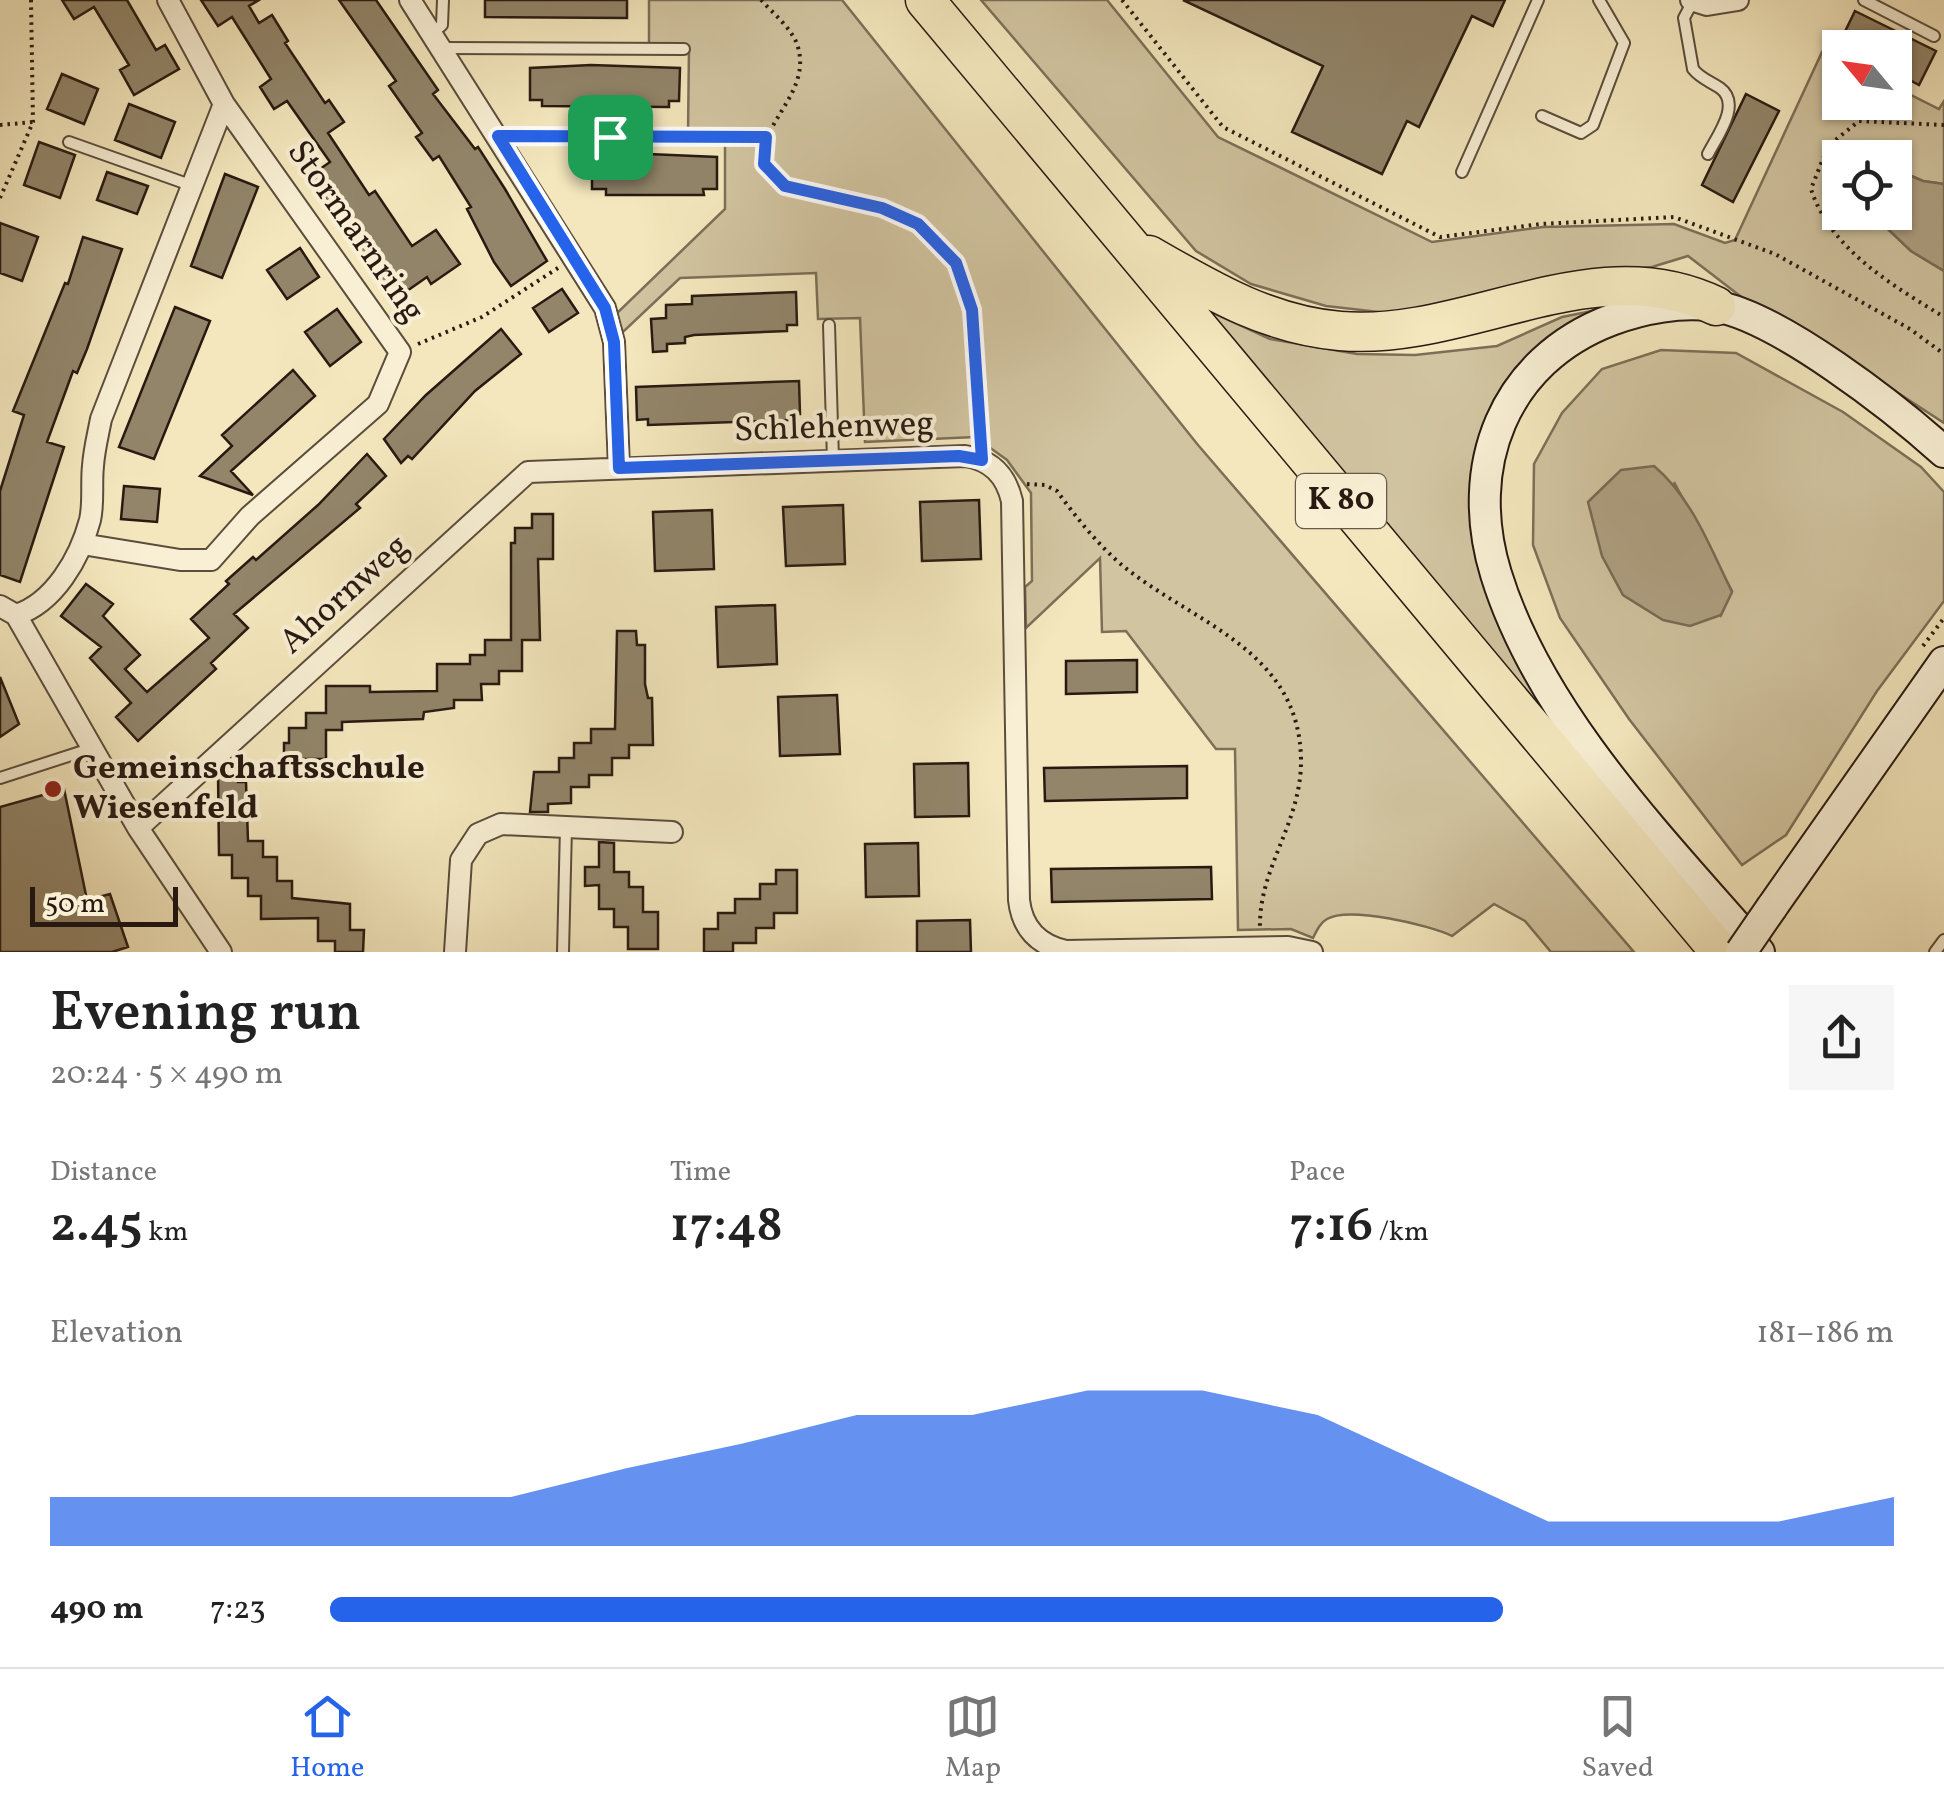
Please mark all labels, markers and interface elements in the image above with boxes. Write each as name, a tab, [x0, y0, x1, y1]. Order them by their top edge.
north arrow	[1822, 30, 1912, 120]
map controls	[1822, 30, 1912, 230]
pin	[568, 95, 653, 180]
icon: arrive	[583, 110, 638, 165]
street label: Stormarnring	[274, 131, 436, 333]
button: locate	[1822, 140, 1912, 230]
street label: Schlehenweg	[733, 401, 935, 455]
road number: K 80	[1296, 474, 1386, 528]
street label: Ahornweg	[270, 524, 420, 666]
place label: Gemeinschaftsschule Wiesenfeld	[73, 745, 425, 833]
marker: Gemeinschaftsschule Wiesenfeld	[42, 778, 64, 800]
scale bar	[30, 882, 178, 926]
text: 50 m	[45, 885, 105, 924]
text: Evening run	[50, 977, 362, 1053]
button: share	[1789, 985, 1894, 1090]
text: 20:24 · 5 × 490 m	[50, 1053, 283, 1097]
text: Distance	[50, 1153, 157, 1192]
text: Time	[670, 1153, 731, 1192]
text: Pace	[1289, 1153, 1345, 1192]
text: 2.45	[50, 1192, 143, 1262]
text: 17:48	[670, 1192, 783, 1262]
text: 7:16	[1289, 1192, 1373, 1262]
text: km	[143, 1213, 188, 1252]
text: /km	[1373, 1213, 1429, 1252]
text: Elevation	[50, 1312, 183, 1356]
text: 181–186 m	[1756, 1312, 1894, 1356]
text: 490 m	[50, 1588, 144, 1632]
text: 7:23	[210, 1588, 266, 1632]
tab: Home	[290, 1689, 364, 1788]
tab: Map	[945, 1689, 1001, 1788]
tab: Saved	[1582, 1689, 1654, 1788]

